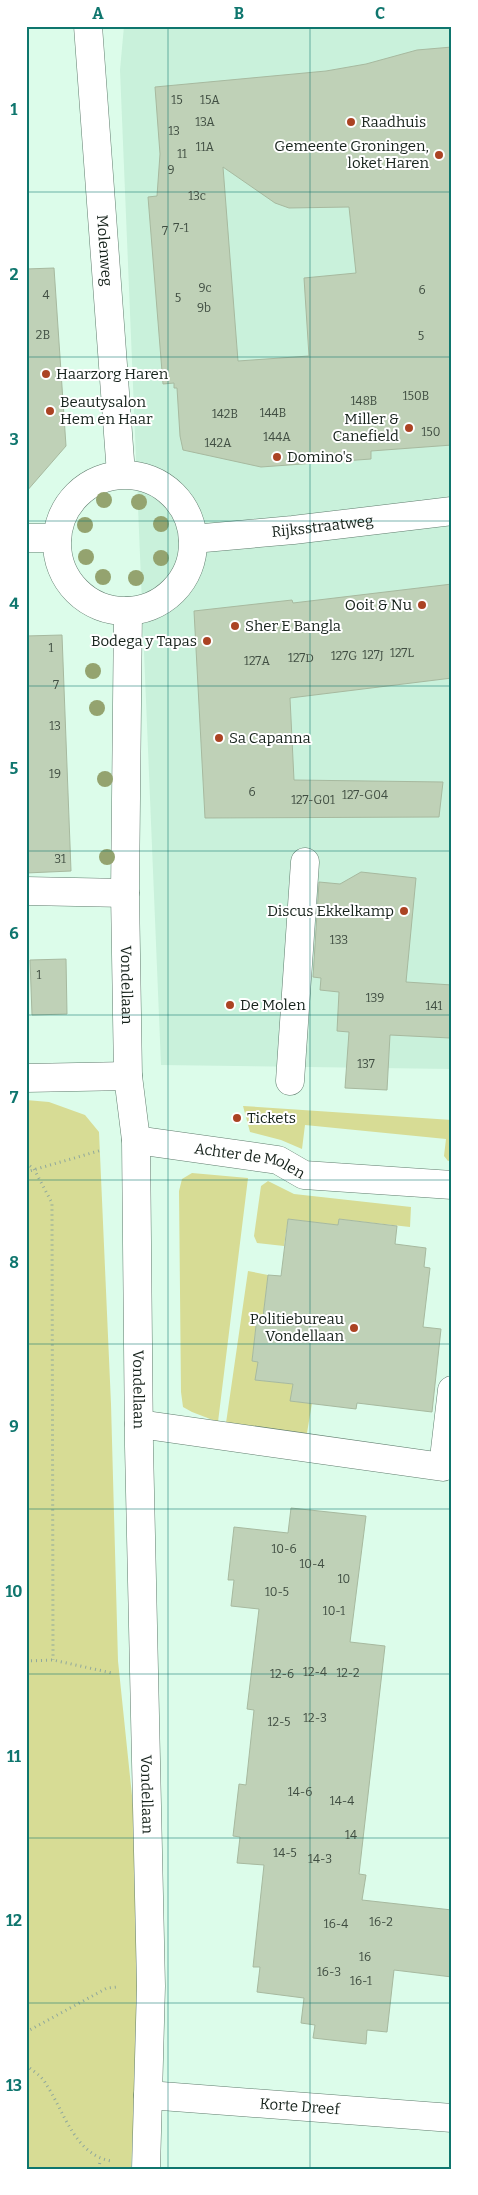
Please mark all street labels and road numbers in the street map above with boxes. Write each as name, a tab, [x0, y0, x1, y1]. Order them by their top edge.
street label: Molenweg	[93, 214, 116, 287]
street label: Rijksstraatweg	[271, 511, 374, 541]
street label: Vondellaan	[117, 945, 136, 1025]
street label: Achter de Molen	[193, 1139, 309, 1183]
street label: Vondellaan	[129, 1350, 148, 1430]
street label: Vondellaan	[137, 1755, 157, 1835]
street label: Korte Dreef	[259, 2094, 342, 2119]

